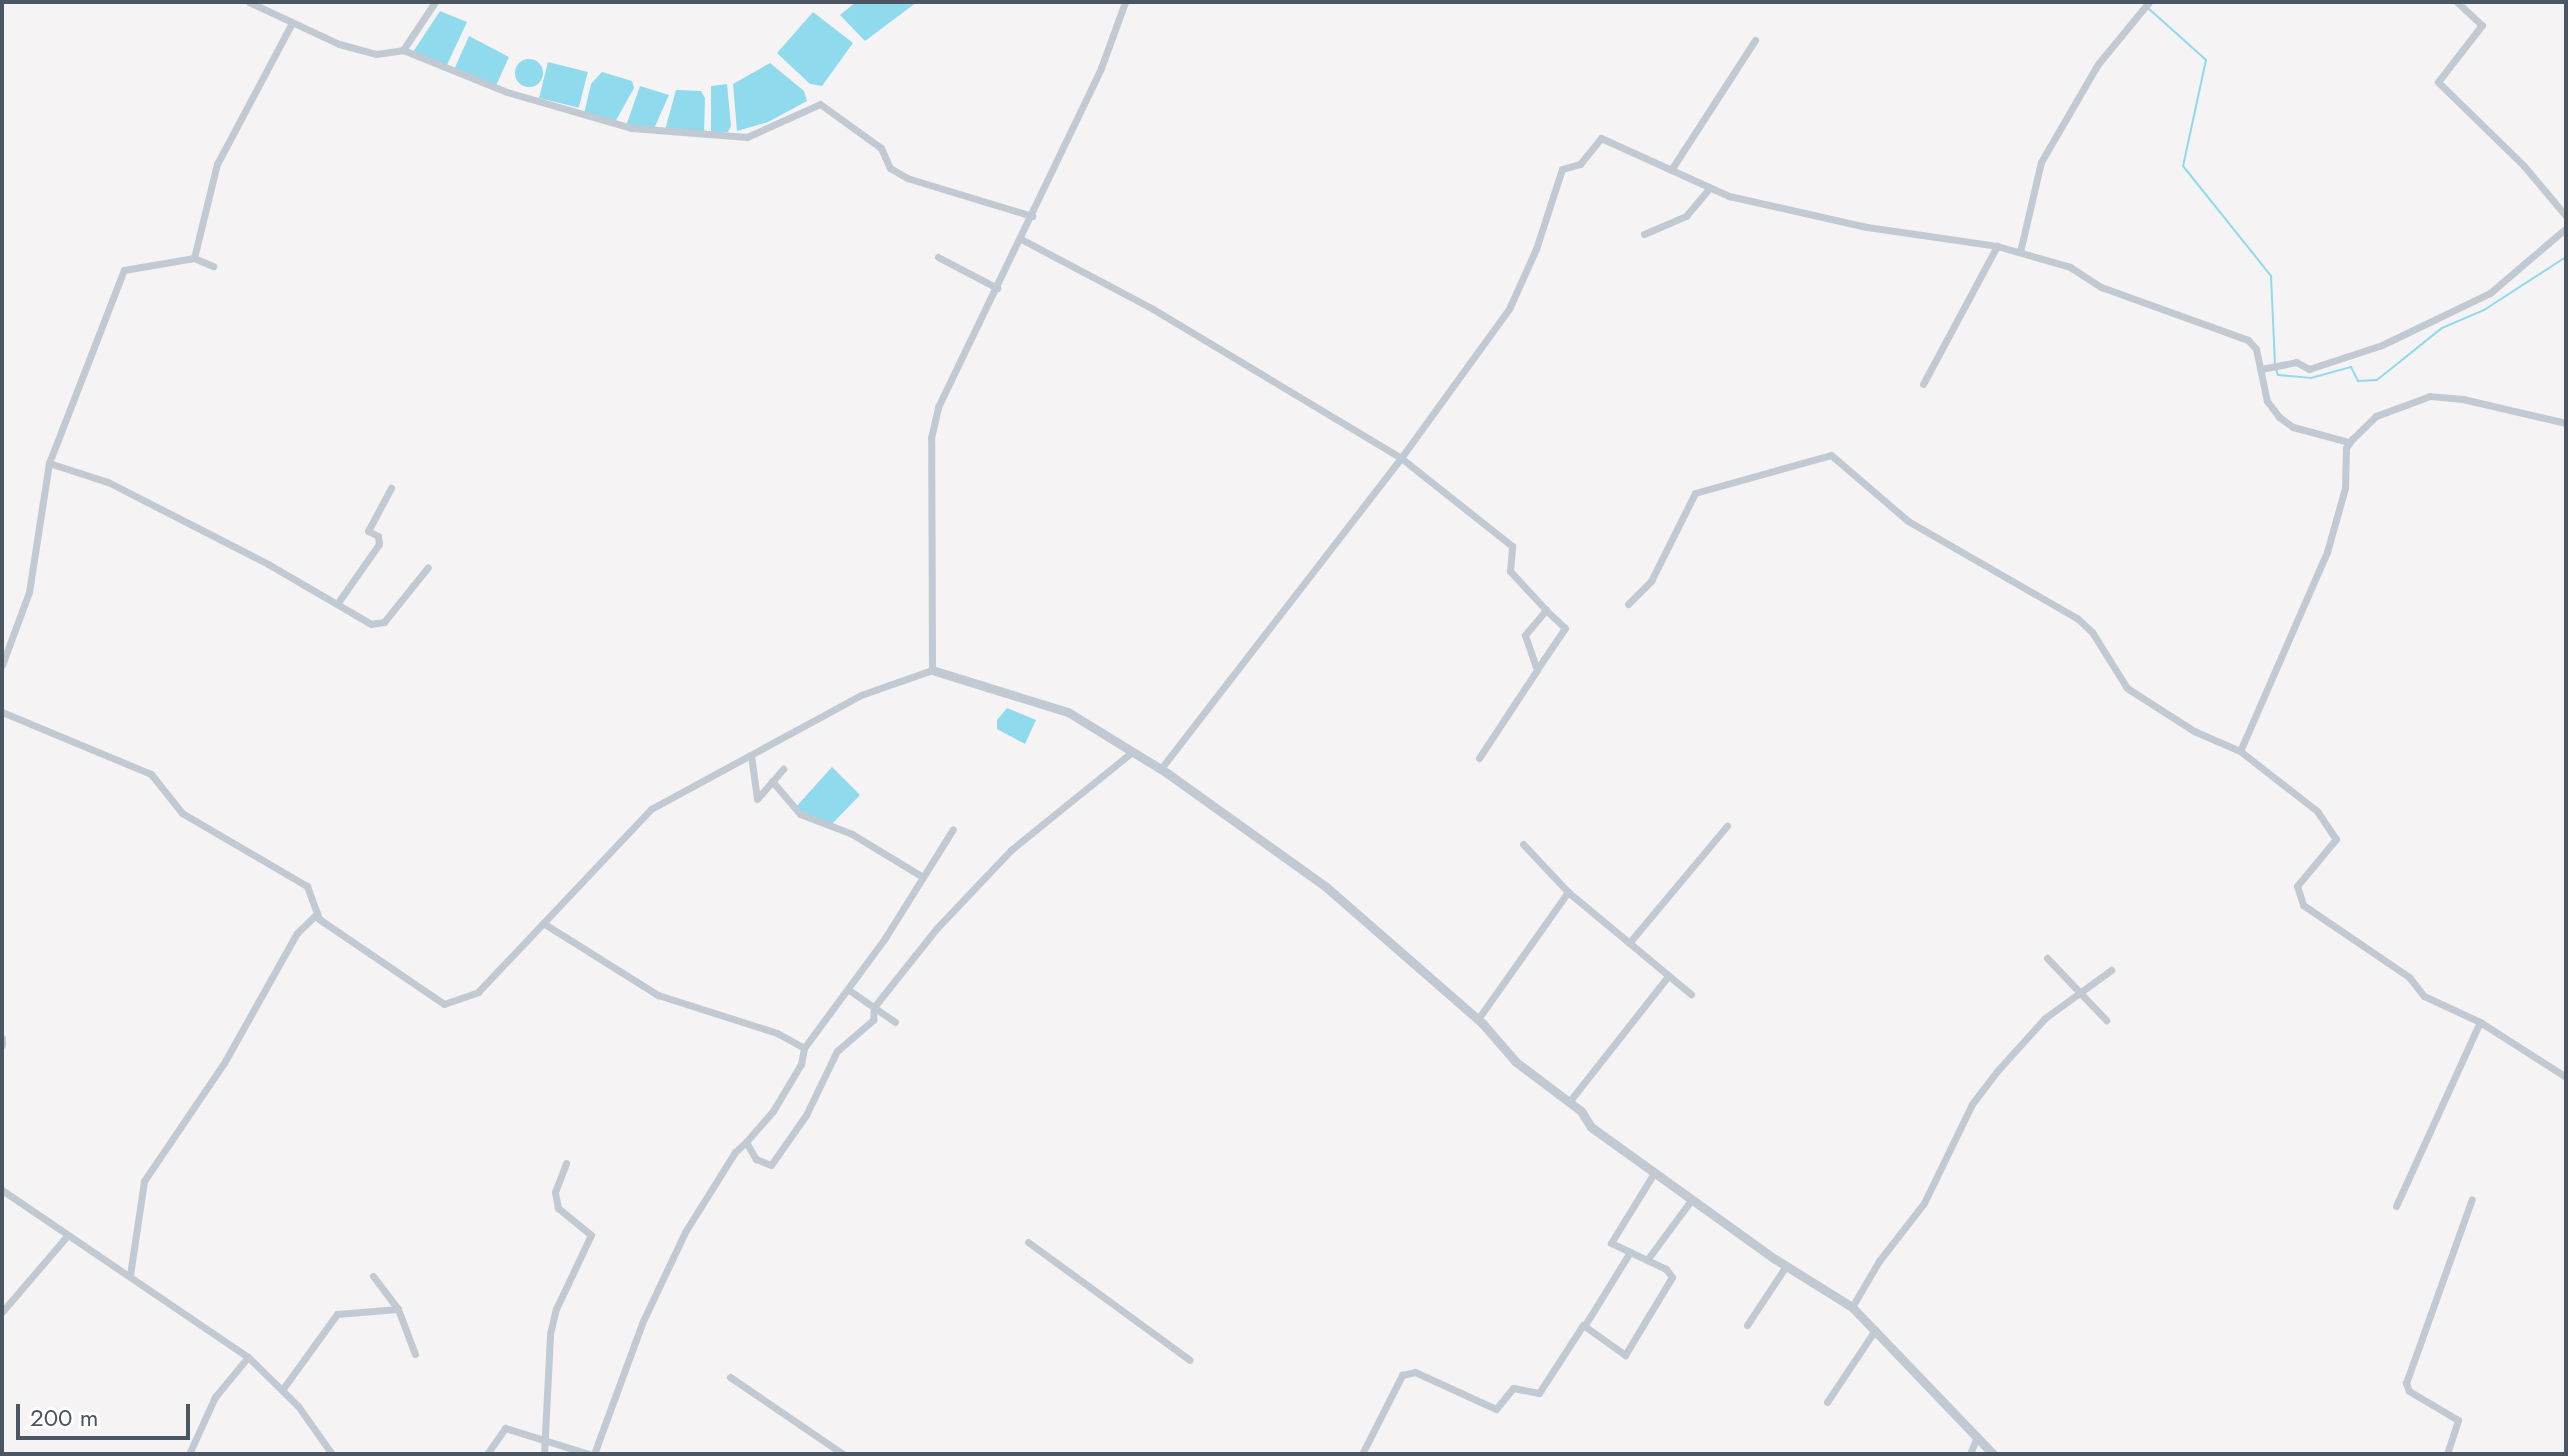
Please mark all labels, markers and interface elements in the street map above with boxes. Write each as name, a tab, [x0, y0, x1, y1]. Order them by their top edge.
scale bar	[20, 1388, 194, 1438]
text: 200 m	[30, 1400, 98, 1435]

